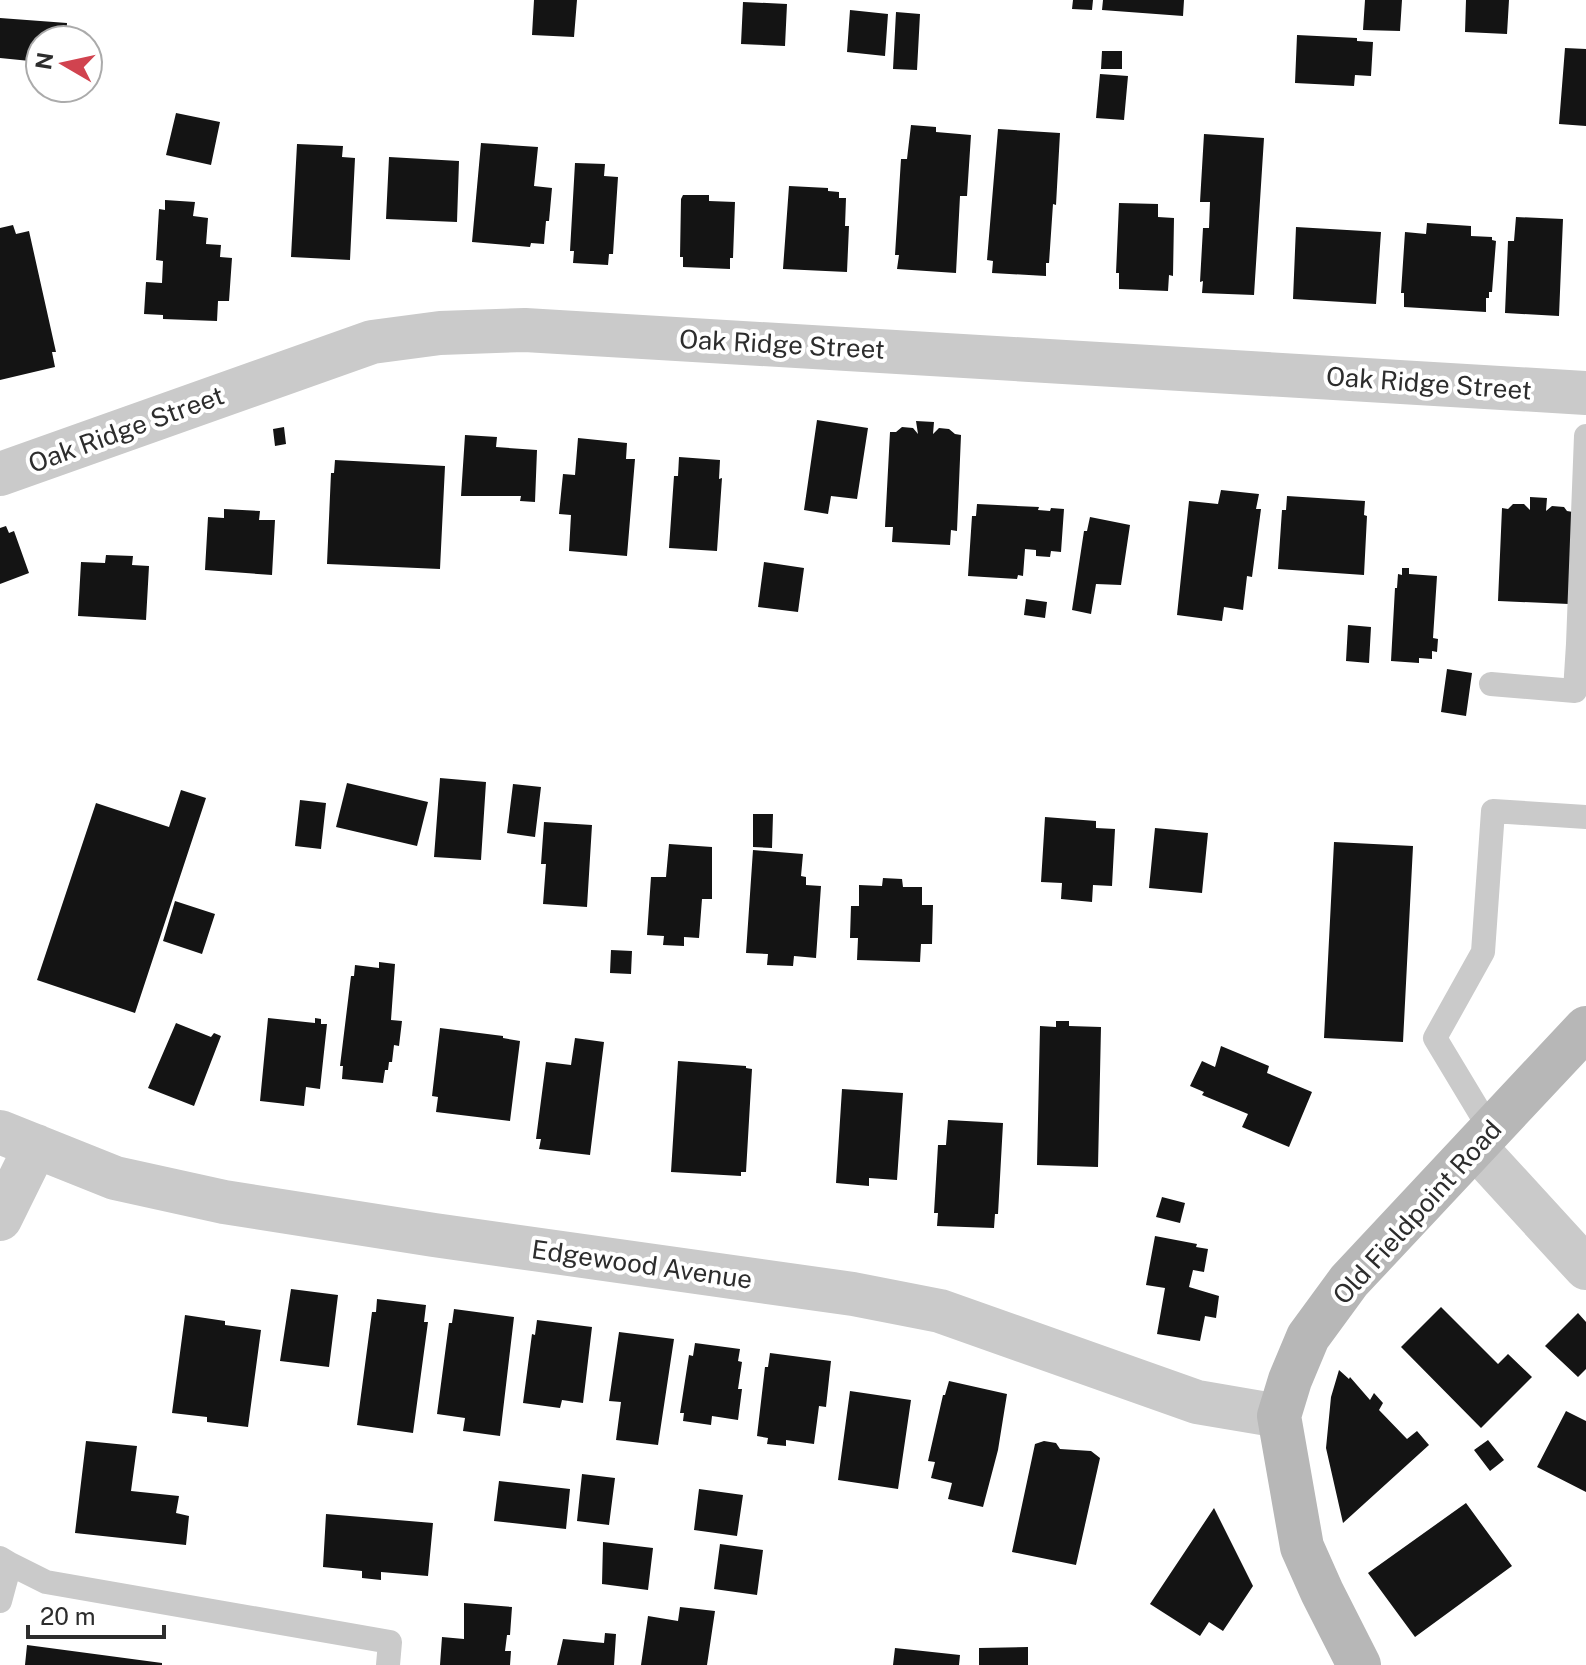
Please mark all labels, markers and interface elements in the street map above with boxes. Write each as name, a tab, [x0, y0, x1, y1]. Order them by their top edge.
north arrow	[24, 24, 104, 104]
text: N	[30, 50, 58, 71]
street label: Oak Ridge Street	[678, 323, 886, 365]
street label: Oak Ridge Street	[1325, 360, 1533, 406]
street label: Oak Ridge Street	[24, 379, 228, 479]
street label: Old Fieldpoint Road	[1326, 1114, 1508, 1310]
street label: Edgewood Avenue	[530, 1233, 754, 1295]
scale bar	[28, 1589, 164, 1639]
text: 20 m	[40, 1602, 96, 1630]

